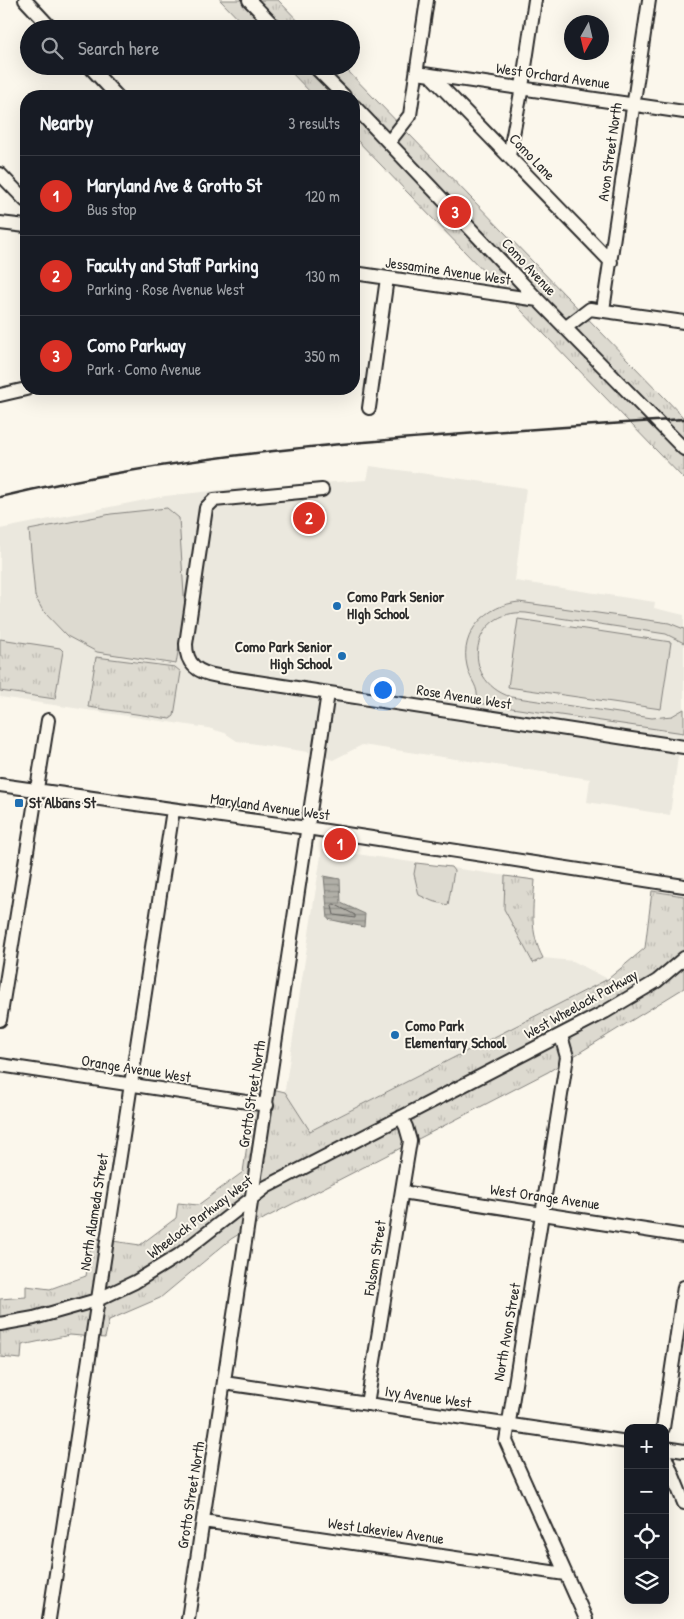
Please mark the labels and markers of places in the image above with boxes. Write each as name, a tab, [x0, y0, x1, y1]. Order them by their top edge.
pin: 3	[439, 193, 471, 231]
pin: 2	[293, 499, 325, 537]
place label: Como Park Senior HIgh School	[347, 586, 445, 625]
marker: Como Park Senior HIgh School	[331, 600, 343, 612]
place label: Como Park Senior High School	[235, 636, 333, 675]
marker: Como Park Senior High School	[336, 650, 348, 662]
place label: St Albans St	[29, 792, 97, 813]
marker: St Albans St	[13, 797, 25, 809]
pin: 1	[324, 825, 356, 863]
place label: Como Park Elementary School	[405, 1015, 507, 1054]
marker: Como Park Elementary School	[389, 1029, 401, 1041]

